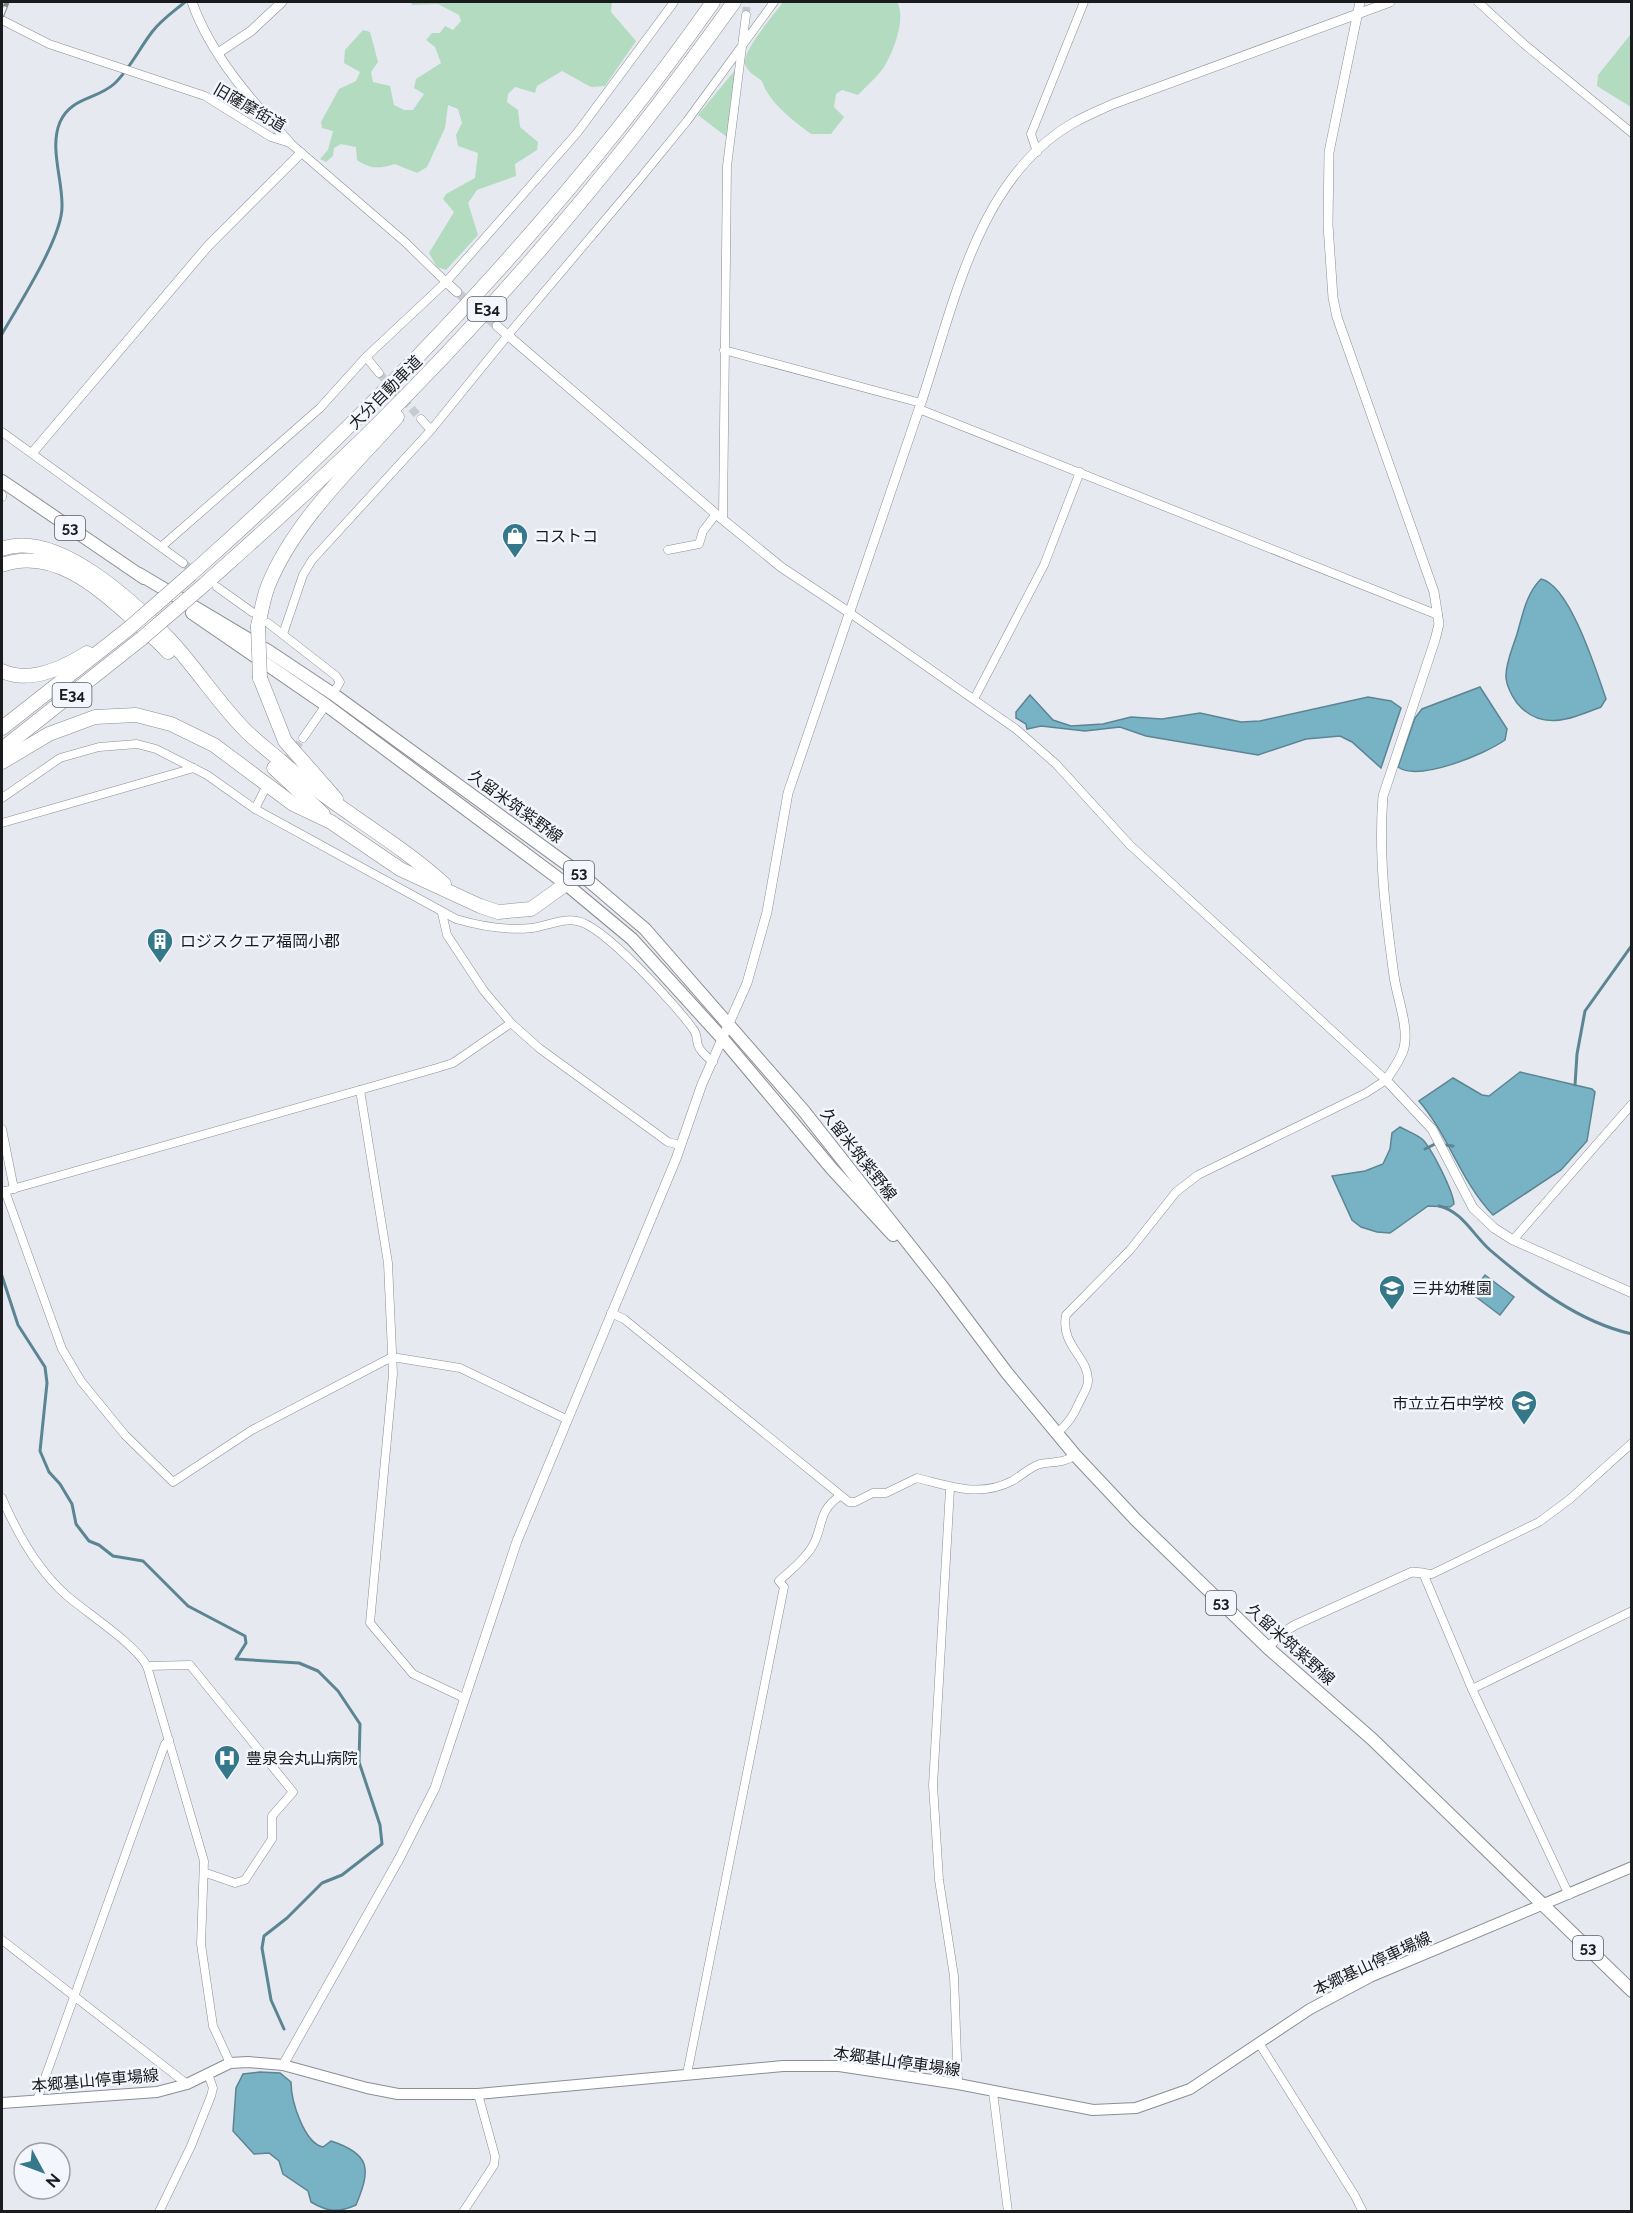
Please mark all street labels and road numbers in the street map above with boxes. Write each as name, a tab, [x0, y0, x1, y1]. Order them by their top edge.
street label: 旧薩摩街道	[210, 79, 289, 136]
road number: E34	[468, 297, 506, 321]
street label: 大分自動車道	[345, 352, 426, 433]
road number: 53	[55, 516, 85, 540]
road number: E34	[52, 683, 92, 707]
street label: 久留米筑紫野線	[465, 766, 567, 847]
road number: 53	[564, 861, 594, 885]
street label: 久留米筑紫野線	[817, 1104, 901, 1204]
road number: 53	[1206, 1591, 1236, 1615]
street label: 久留米筑紫野線	[1243, 1600, 1339, 1689]
street label: 本郷基山停車場線	[1310, 1928, 1434, 1999]
road number: 53	[1573, 1936, 1603, 1960]
street label: 本郷基山停車場線	[832, 2043, 962, 2080]
street label: 本郷基山停車場線	[30, 2065, 160, 2096]

